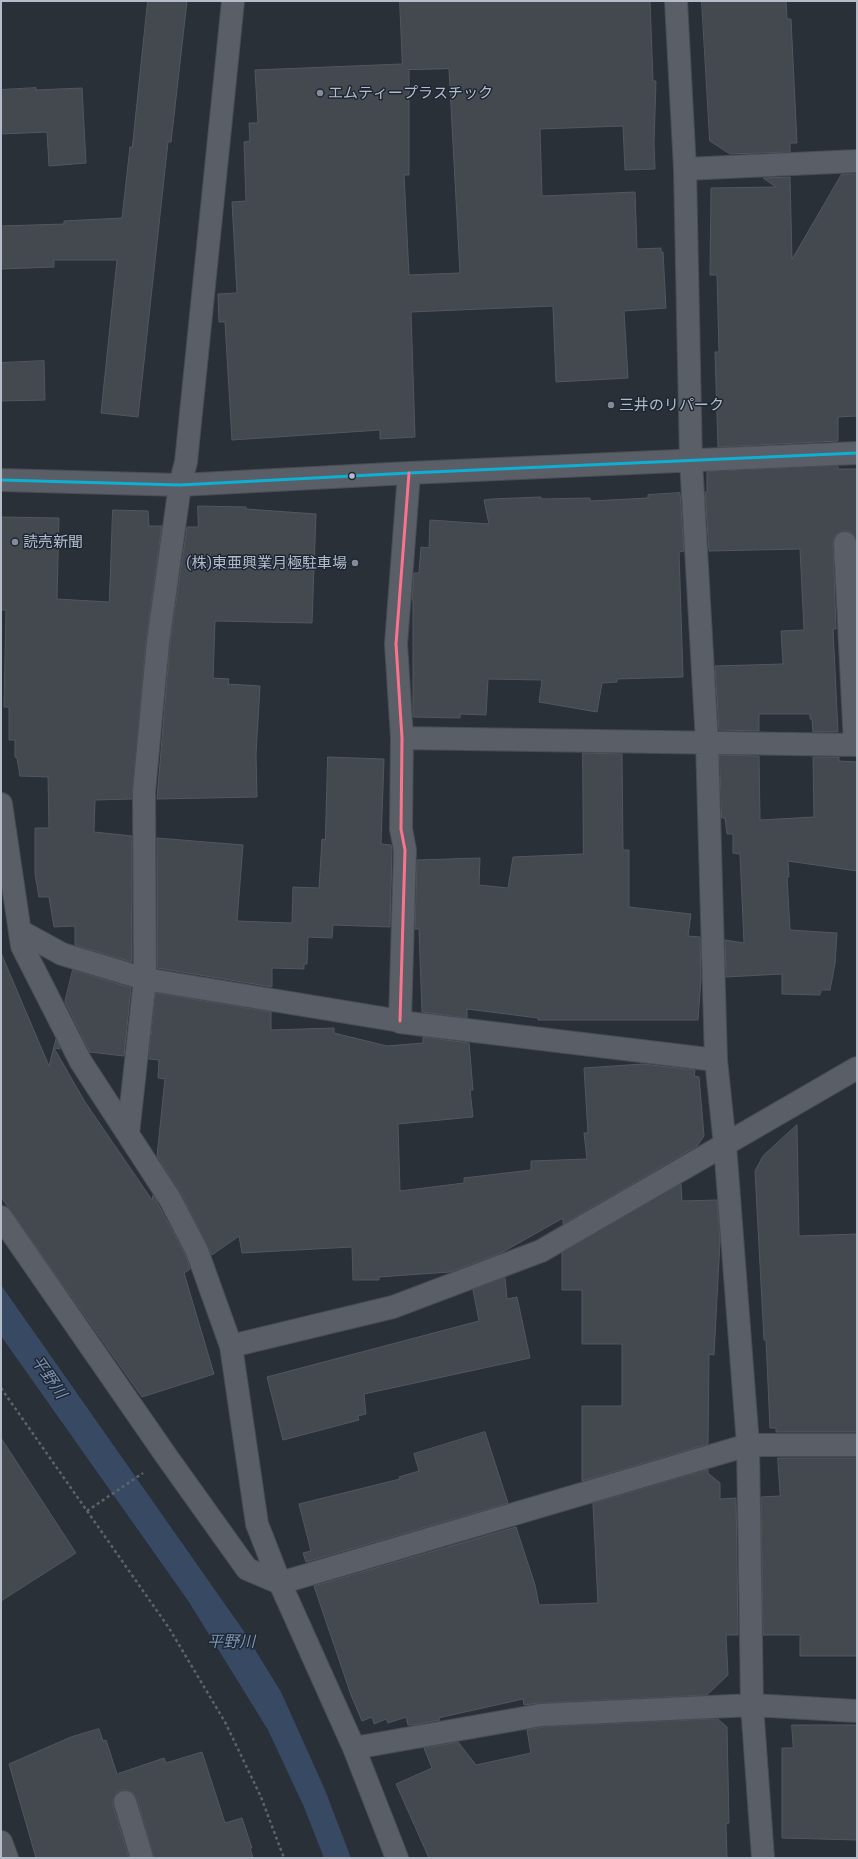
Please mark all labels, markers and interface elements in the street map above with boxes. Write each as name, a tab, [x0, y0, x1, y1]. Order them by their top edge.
place label: エムティープラスチック	[328, 84, 493, 102]
marker: エムティープラスチック	[315, 88, 325, 98]
place label: 三井のリパーク	[619, 396, 724, 414]
marker: 三井のリパーク	[606, 400, 616, 410]
unlabelled marker	[347, 471, 357, 481]
place label: 読売新聞	[23, 533, 83, 551]
marker: 読売新聞	[10, 537, 20, 547]
place label: (株)東亜興業月極駐車場	[186, 554, 347, 572]
marker: (株)東亜興業月極駐車場	[350, 558, 360, 568]
water label: 平野川	[27, 1352, 71, 1402]
water label: 平野川	[207, 1632, 255, 1652]

